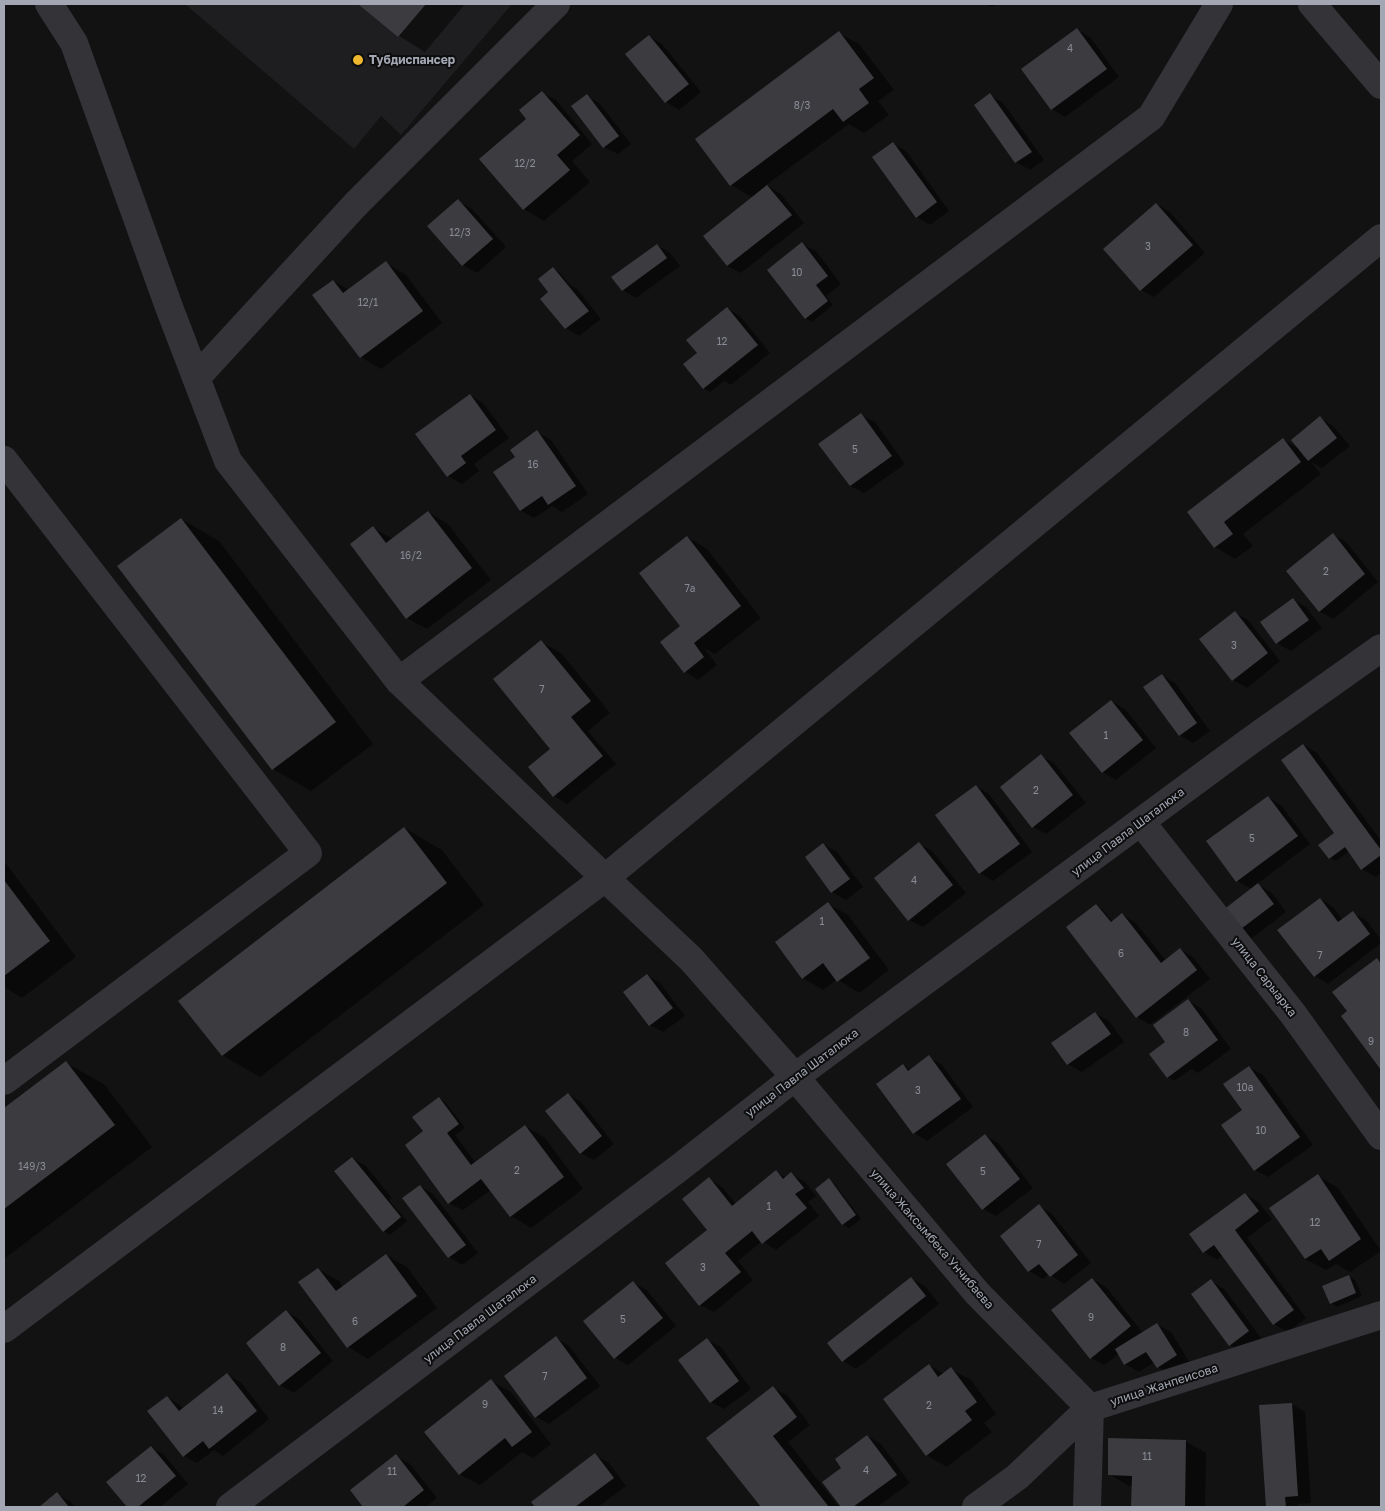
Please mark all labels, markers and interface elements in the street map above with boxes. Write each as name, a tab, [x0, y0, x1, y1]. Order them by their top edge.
house number: 4	[1067, 43, 1073, 55]
marker: Тубдиспансер	[351, 53, 365, 67]
place label: Тубдиспансер	[369, 53, 455, 67]
house number: 8/3	[794, 100, 810, 112]
house number: 12/2	[514, 158, 536, 170]
house number: 12/3	[449, 227, 471, 239]
house number: 3	[1145, 241, 1151, 253]
house number: 10	[791, 267, 803, 279]
house number: 12/1	[358, 297, 378, 309]
house number: 12	[717, 336, 727, 348]
house number: 5	[852, 444, 858, 456]
house number: 16	[528, 459, 538, 471]
house number: 16/2	[400, 550, 422, 562]
house number: 2	[1323, 566, 1329, 578]
house number: 7а	[685, 583, 695, 595]
house number: 3	[1231, 640, 1237, 652]
house number: 7	[539, 684, 545, 696]
house number: 1	[1104, 730, 1108, 742]
house number: 2	[1033, 785, 1039, 797]
street label: улица Павла Шаталюка	[1069, 785, 1187, 879]
house number: 5	[1249, 833, 1255, 845]
house number: 4	[911, 875, 917, 887]
house number: 1	[820, 916, 824, 928]
street label: улица Сарыарка	[1228, 934, 1300, 1020]
house number: 6	[1118, 948, 1124, 960]
house number: 7	[1317, 950, 1323, 962]
street label: улица Павла Шаталюка	[743, 1026, 861, 1120]
house number: 8	[1183, 1027, 1189, 1039]
house number: 9	[1368, 1036, 1374, 1048]
house number: 10а	[1237, 1082, 1253, 1094]
house number: 3	[915, 1085, 921, 1097]
house number: 10	[1255, 1125, 1267, 1137]
house number: 149/3	[18, 1161, 46, 1173]
house number: 2	[514, 1165, 520, 1177]
street label: улица Жаксымбека Унчибаева	[867, 1166, 997, 1312]
house number: 5	[980, 1166, 986, 1178]
house number: 1	[767, 1201, 771, 1213]
house number: 12	[1310, 1217, 1320, 1229]
house number: 7	[1036, 1239, 1042, 1251]
house number: 3	[700, 1262, 706, 1274]
street label: улица Павла Шаталюка	[421, 1272, 539, 1366]
house number: 9	[1088, 1312, 1094, 1324]
house number: 5	[620, 1314, 626, 1326]
house number: 6	[352, 1316, 358, 1328]
house number: 8	[280, 1342, 286, 1354]
street label: улица Жанпеисова	[1108, 1361, 1220, 1409]
house number: 7	[542, 1371, 548, 1383]
house number: 9	[482, 1399, 488, 1411]
house number: 2	[926, 1400, 932, 1412]
house number: 14	[213, 1405, 223, 1417]
house number: 11	[1142, 1451, 1152, 1463]
house number: 4	[863, 1465, 869, 1477]
house number: 11	[387, 1466, 397, 1478]
house number: 12	[136, 1473, 146, 1485]

